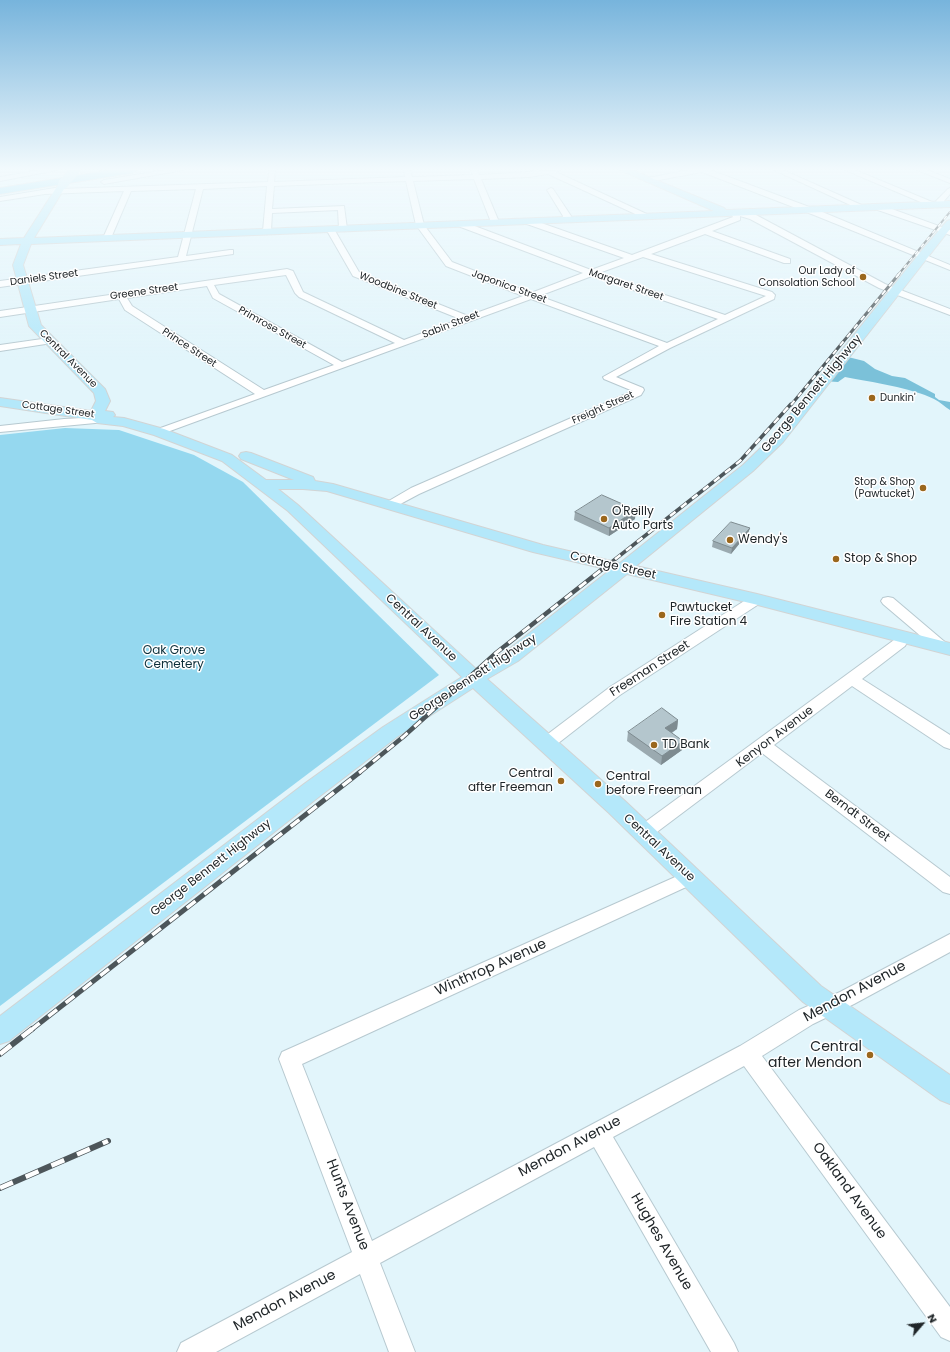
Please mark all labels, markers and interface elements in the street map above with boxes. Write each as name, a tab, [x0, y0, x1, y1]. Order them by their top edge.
place label: Our Lady of Consolation School	[758, 265, 855, 288]
street label: Daniels Street	[9, 267, 79, 289]
street label: Margaret Street	[587, 267, 665, 303]
street label: Japonica Street	[470, 268, 548, 306]
street label: Woodbine Street	[357, 270, 439, 312]
marker: Our Lady of Consolation School	[858, 272, 868, 282]
street label: Greene Street	[109, 281, 179, 303]
street label: Primrose Street	[236, 304, 308, 352]
street label: Sabin Street	[421, 309, 481, 341]
street label: Prince Street	[159, 326, 219, 370]
street label: Central Avenue	[36, 327, 100, 391]
street label: George Bennett Highway	[759, 332, 865, 456]
street label: Freight Street	[570, 389, 636, 427]
place label: Dunkin'	[880, 392, 915, 404]
marker: Dunkin'	[867, 393, 877, 403]
street label: Cottage Street	[21, 399, 95, 421]
place label: Stop & Shop (Pawtucket)	[854, 476, 915, 500]
marker: Stop & Shop (Pawtucket)	[918, 483, 928, 493]
place label: O'Reilly Auto Parts	[612, 505, 673, 533]
marker: O'Reilly Auto Parts	[599, 514, 609, 524]
place label: Wendy's	[738, 533, 788, 547]
marker: Wendy's	[725, 535, 735, 545]
street label: Cottage Street	[569, 549, 657, 583]
place label: Stop & Shop	[844, 552, 917, 566]
marker: Stop & Shop	[831, 554, 841, 564]
street label: Central Avenue	[382, 591, 460, 665]
place label: Pawtucket Fire Station 4	[670, 601, 747, 629]
marker: Pawtucket Fire Station 4	[657, 610, 667, 620]
street label: George Bennett Highway	[407, 631, 539, 725]
street label: Freeman Street	[608, 638, 692, 700]
park label: Oak Grove Cemetery	[143, 644, 205, 672]
street label: Kenyon Avenue	[734, 703, 816, 771]
place label: TD Bank	[662, 738, 710, 752]
marker: TD Bank	[649, 740, 659, 750]
place label: Central after Freeman	[468, 767, 553, 795]
place label: Central before Freeman	[606, 770, 702, 798]
marker: Central after Freeman	[556, 776, 566, 786]
marker: Central before Freeman	[593, 779, 603, 789]
street label: Berndt Street	[822, 787, 892, 845]
street label: Central Avenue	[620, 811, 698, 885]
street label: George Bennett Highway	[148, 816, 274, 920]
street label: Winthrop Avenue	[433, 936, 549, 1000]
street label: Mendon Avenue	[801, 958, 909, 1026]
place label: Central after Mendon	[768, 1039, 862, 1072]
marker: Central after Mendon	[865, 1050, 875, 1060]
street label: Mendon Avenue	[516, 1113, 624, 1181]
street label: Oakland Avenue	[808, 1139, 890, 1243]
street label: Hunts Avenue	[322, 1157, 372, 1253]
street label: Hughes Avenue	[626, 1190, 696, 1294]
street label: Mendon Avenue	[231, 1267, 339, 1335]
north arrow	[902, 1304, 942, 1344]
text: N	[924, 1311, 942, 1326]

